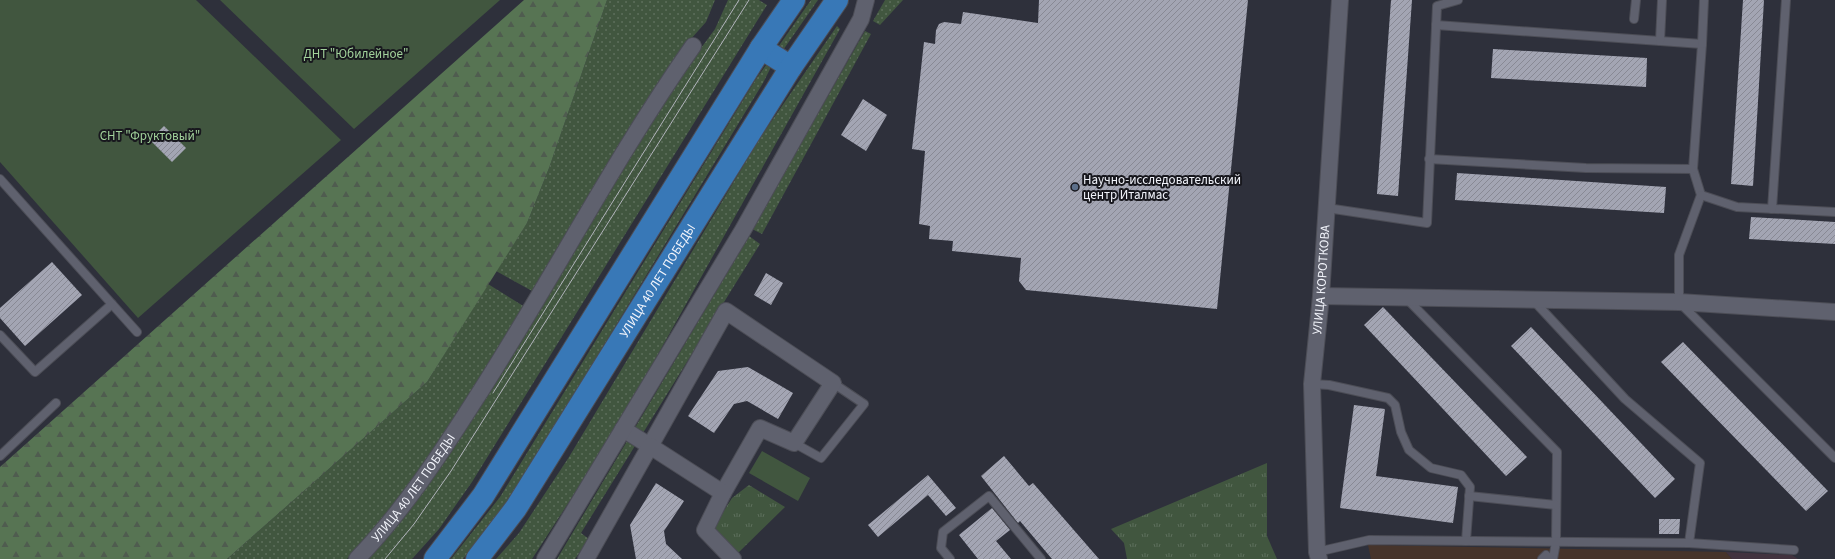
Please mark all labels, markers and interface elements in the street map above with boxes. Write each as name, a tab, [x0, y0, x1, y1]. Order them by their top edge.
park label: ДНТ "Юбилейное"	[303, 45, 409, 63]
park label: СНТ "Фруктовый"	[100, 127, 200, 145]
place label: Научно-исследовательский центр Италмас	[1083, 171, 1241, 204]
marker: Научно-исследовательский центр Италмас	[1070, 182, 1080, 192]
street label: УЛИЦА 40 ЛЕТ ПОБЕДЫ	[615, 220, 700, 341]
street label: УЛИЦА КОРОТКОВА	[1308, 223, 1335, 336]
street label: УЛИЦА 40 ЛЕТ ПОБЕДЫ	[367, 430, 460, 546]

